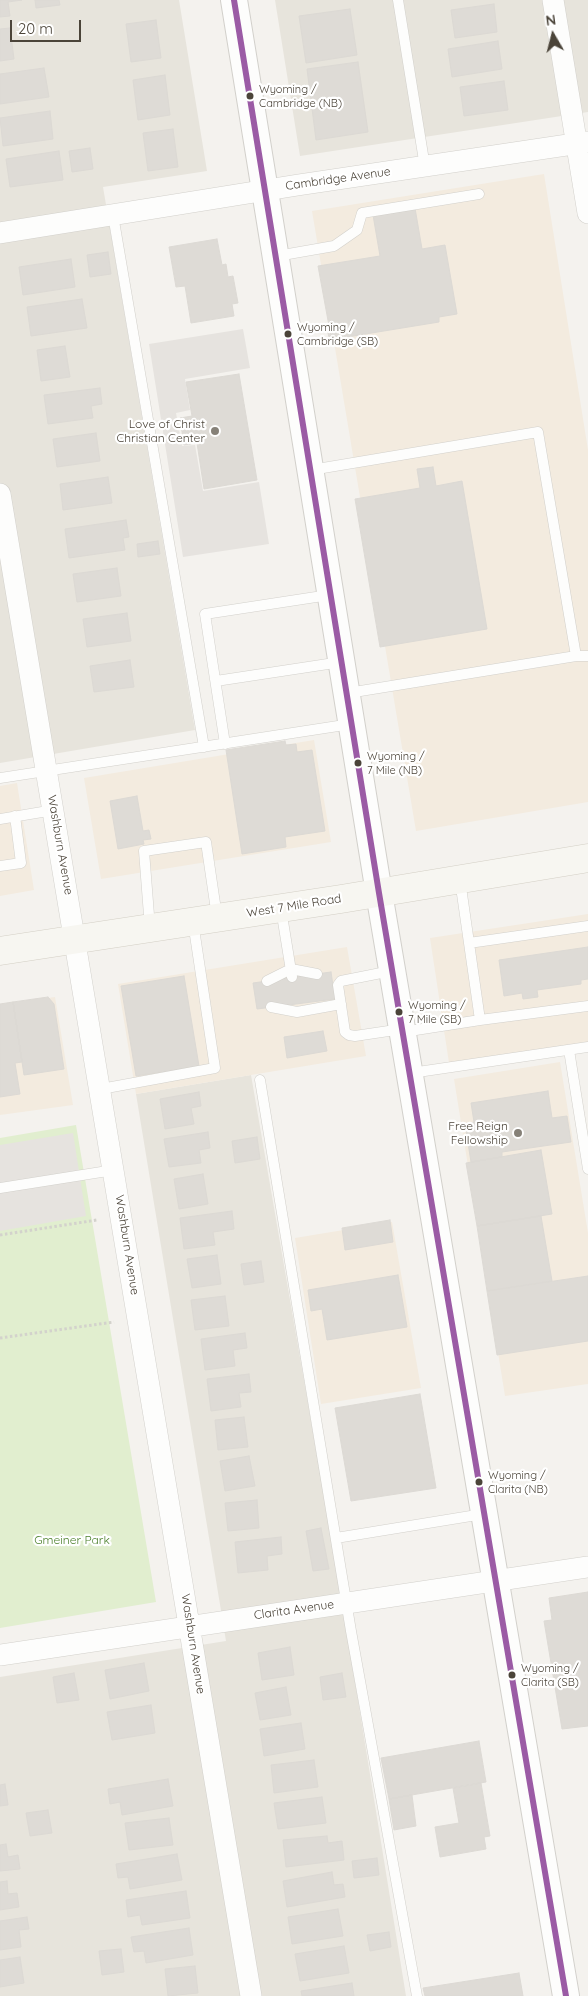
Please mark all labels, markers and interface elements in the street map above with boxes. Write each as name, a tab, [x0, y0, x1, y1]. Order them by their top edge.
scale bar	[12, 10, 84, 42]
north arrow	[528, 10, 578, 60]
text: N	[545, 11, 557, 30]
text: 20 m	[18, 19, 53, 38]
place label: Wyoming / Cambridge (NB)	[259, 83, 342, 109]
marker: Wyoming / Cambridge (NB)	[245, 91, 255, 101]
street label: Cambridge Avenue	[284, 164, 392, 194]
place label: Wyoming / Cambridge (SB)	[297, 321, 378, 347]
marker: Wyoming / Cambridge (SB)	[283, 329, 293, 339]
place label: Love of Christ Christian Center	[116, 417, 205, 445]
marker: Love of Christ Christian Center	[209, 425, 221, 437]
place label: Wyoming / 7 Mile (NB)	[367, 750, 425, 776]
marker: Wyoming / 7 Mile (NB)	[353, 758, 363, 768]
street label: Washburn Avenue	[44, 794, 76, 896]
street label: West 7 Mile Road	[246, 891, 342, 921]
place label: Wyoming / 7 Mile (SB)	[408, 999, 466, 1025]
marker: Wyoming / 7 Mile (SB)	[394, 1007, 404, 1017]
place label: Free Reign Fellowship	[448, 1119, 508, 1147]
marker: Free Reign Fellowship	[512, 1127, 524, 1139]
street label: Washburn Avenue	[112, 1194, 142, 1296]
place label: Wyoming / Clarita (NB)	[488, 1469, 548, 1495]
marker: Wyoming / Clarita (NB)	[474, 1477, 484, 1487]
park label: Gmeiner Park	[34, 1533, 110, 1547]
street label: Washburn Avenue	[178, 1593, 208, 1695]
street label: Clarita Avenue	[253, 1597, 335, 1623]
place label: Wyoming / Clarita (SB)	[521, 1662, 579, 1688]
marker: Wyoming / Clarita (SB)	[507, 1670, 517, 1680]

